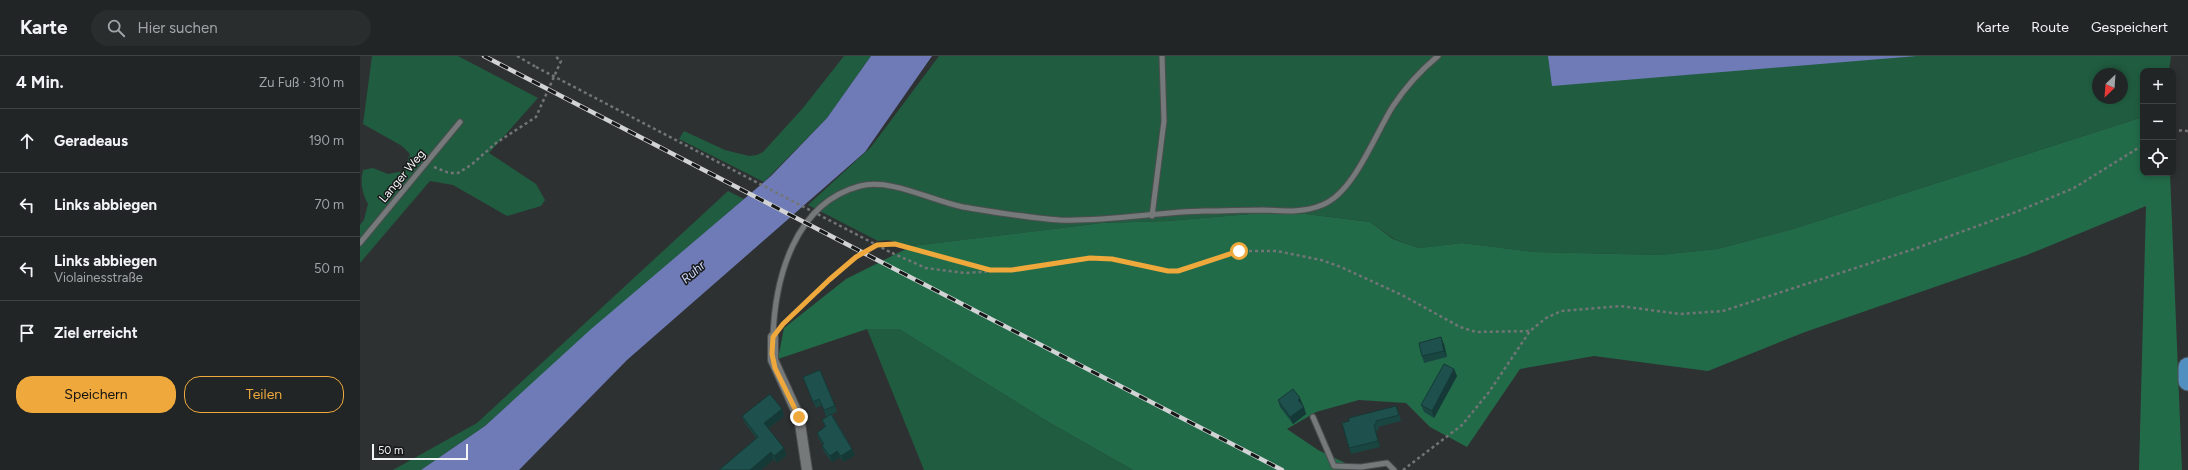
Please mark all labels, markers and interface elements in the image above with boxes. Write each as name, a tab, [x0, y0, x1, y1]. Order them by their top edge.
search box	[91, 10, 371, 46]
text: Karte	[20, 16, 67, 39]
icon: search	[105, 17, 127, 39]
text: Hier suchen	[137, 19, 218, 37]
text: Karte	[1976, 19, 2009, 36]
text: Route	[2031, 19, 2069, 36]
text: Gespeichert	[2091, 19, 2168, 36]
north arrow	[2092, 68, 2128, 104]
map controls	[2140, 68, 2176, 176]
button: +	[2140, 68, 2176, 104]
text: 4 Min.	[16, 72, 64, 92]
text: Zu Fuß · 310 m	[259, 75, 344, 90]
button: −	[2140, 104, 2176, 140]
icon: ahead	[16, 130, 38, 152]
text: Geradeaus	[54, 132, 128, 150]
text: 190 m	[309, 133, 344, 148]
button: locate	[2140, 140, 2176, 176]
street label: Langer Weg	[376, 147, 428, 205]
icon: left	[16, 194, 38, 216]
text: Links abbiegen	[54, 196, 157, 214]
text: 70 m	[314, 197, 344, 212]
route start	[1230, 242, 1248, 260]
text: Links abbiegen	[54, 252, 157, 270]
water label: Ruhr	[678, 257, 709, 287]
icon: left	[16, 258, 38, 280]
text: 50 m	[314, 261, 344, 276]
text: Violainesstraße	[54, 270, 143, 285]
icon: arrive	[16, 322, 38, 344]
text: Ziel erreicht	[54, 324, 138, 342]
button: Speichern	[16, 376, 176, 413]
button: Teilen	[184, 376, 344, 413]
route end	[790, 408, 808, 426]
scale bar	[372, 442, 468, 461]
text: 50 m	[378, 444, 403, 457]

